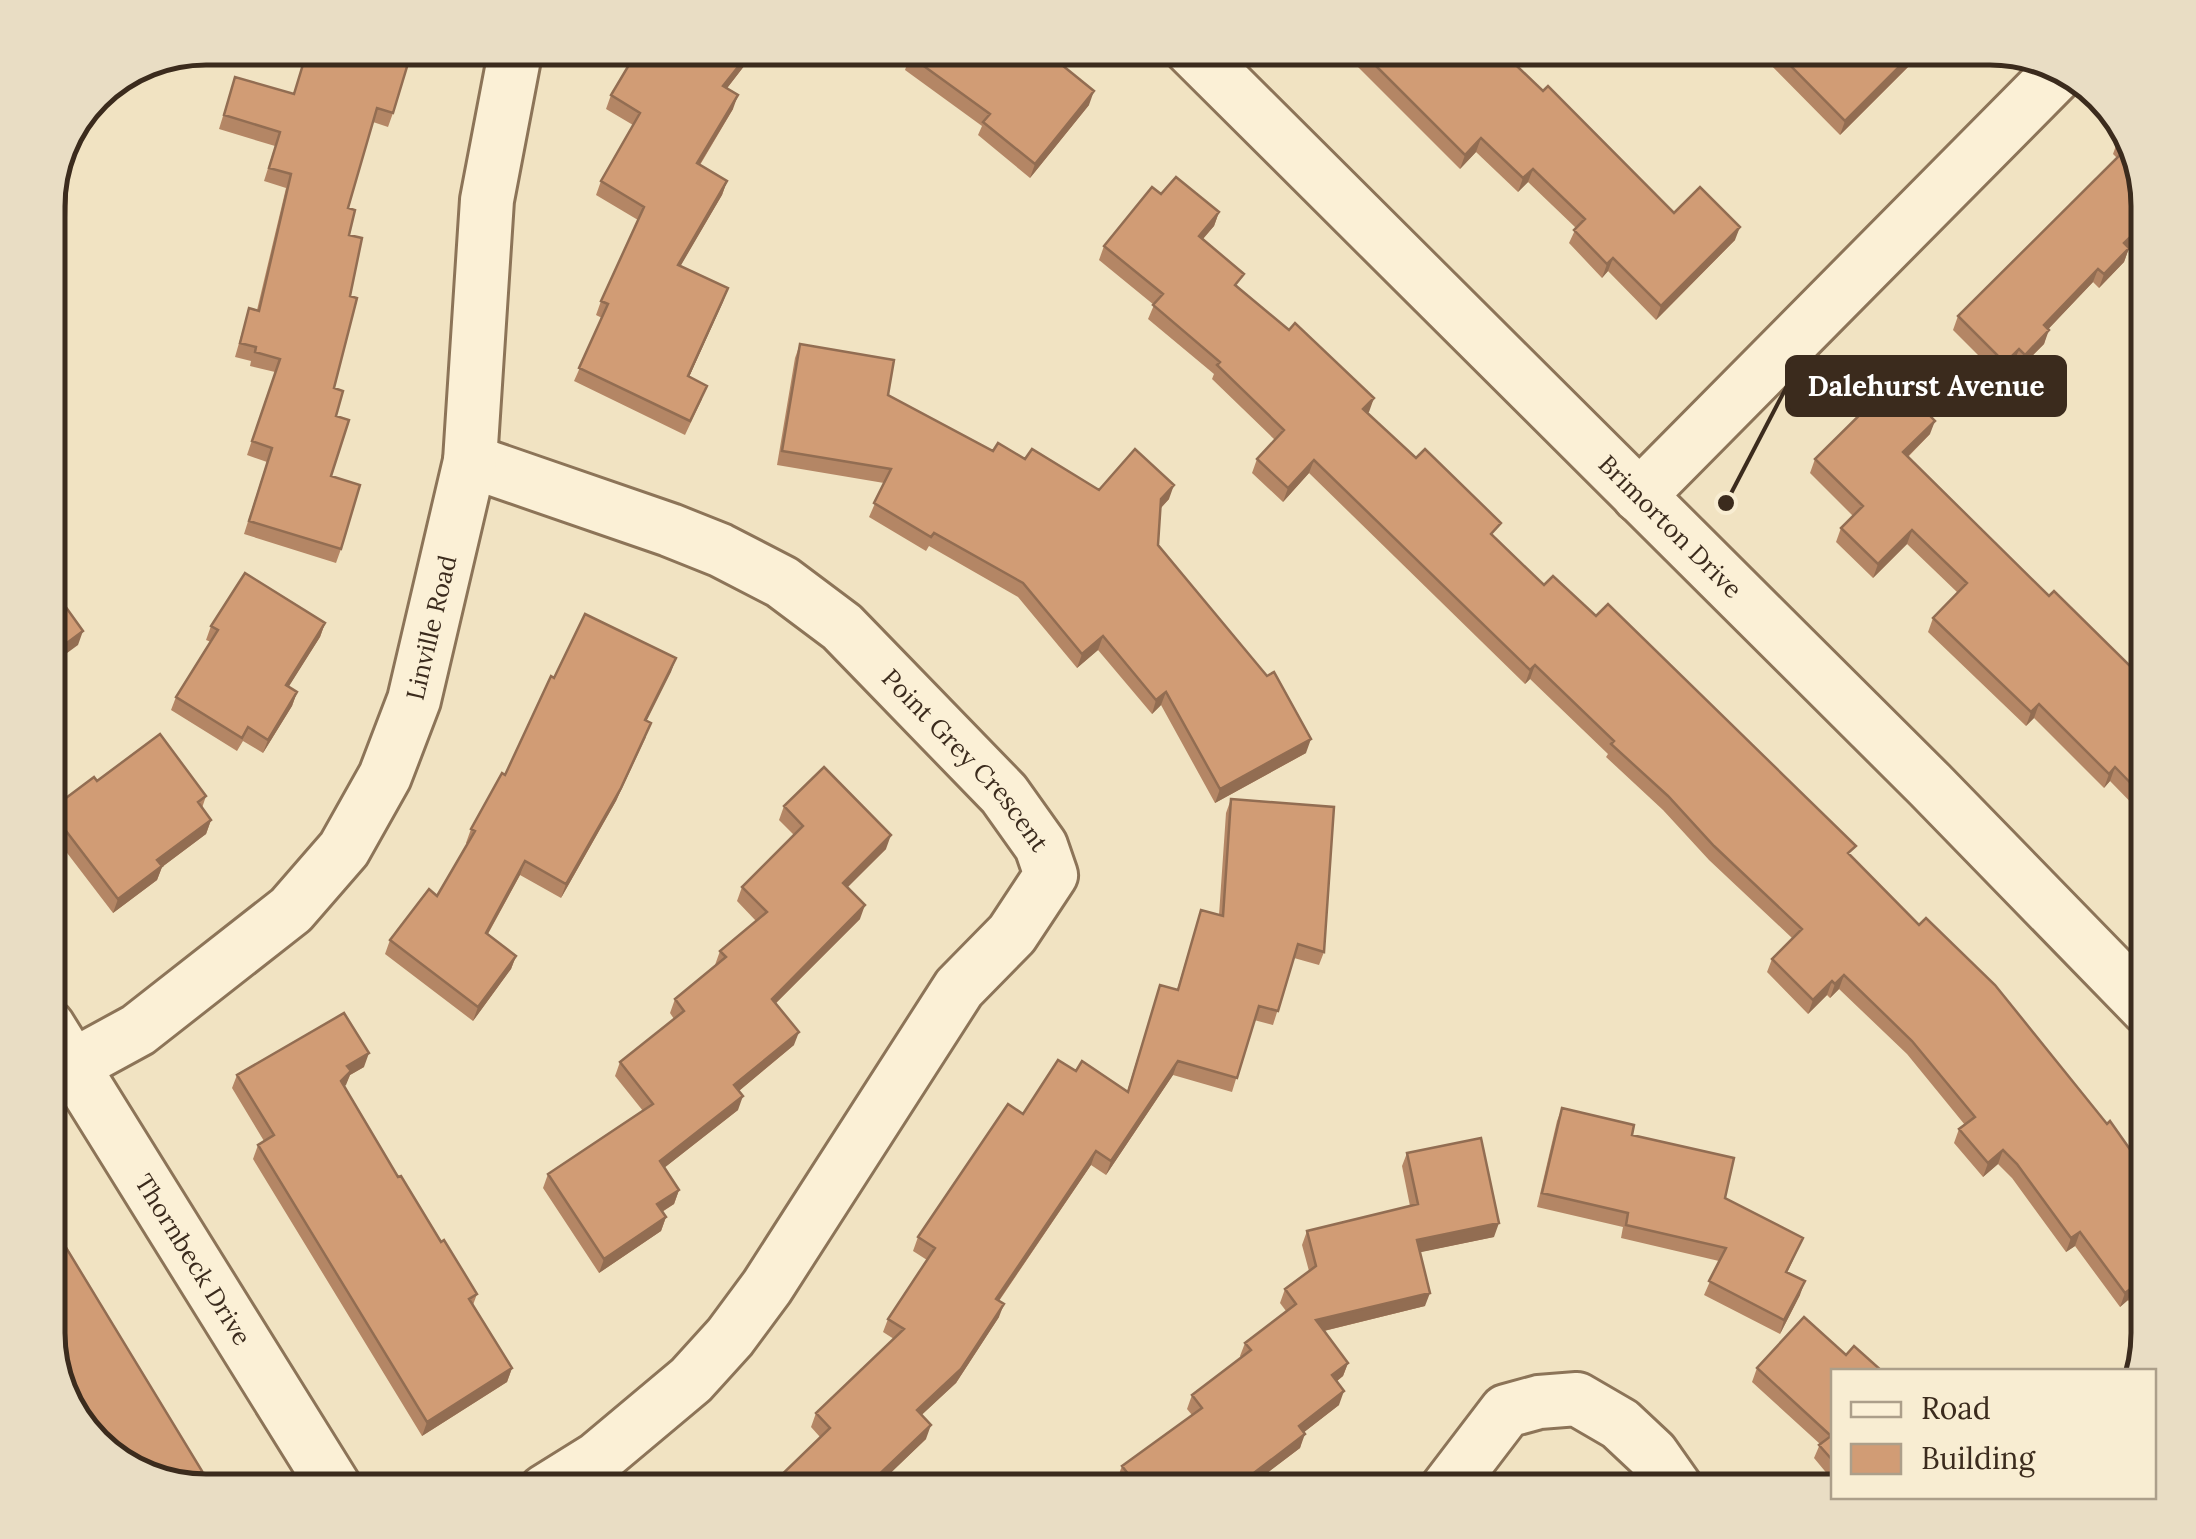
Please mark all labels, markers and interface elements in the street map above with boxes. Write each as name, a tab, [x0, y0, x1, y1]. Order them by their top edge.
callout: Dalehurst Avenue	[1787, 357, 2065, 415]
text: Dalehurst Avenue	[1807, 368, 2045, 404]
street label: Brimorton Drive	[1592, 448, 1749, 605]
street label: Linville Road	[399, 552, 463, 703]
street label: Point Grey Crescent	[875, 662, 1056, 858]
street label: Thornbeck Drive	[128, 1168, 258, 1351]
legend	[1831, 1369, 2156, 1499]
text: Road	[1921, 1389, 1991, 1427]
text: Building	[1921, 1439, 2037, 1478]

